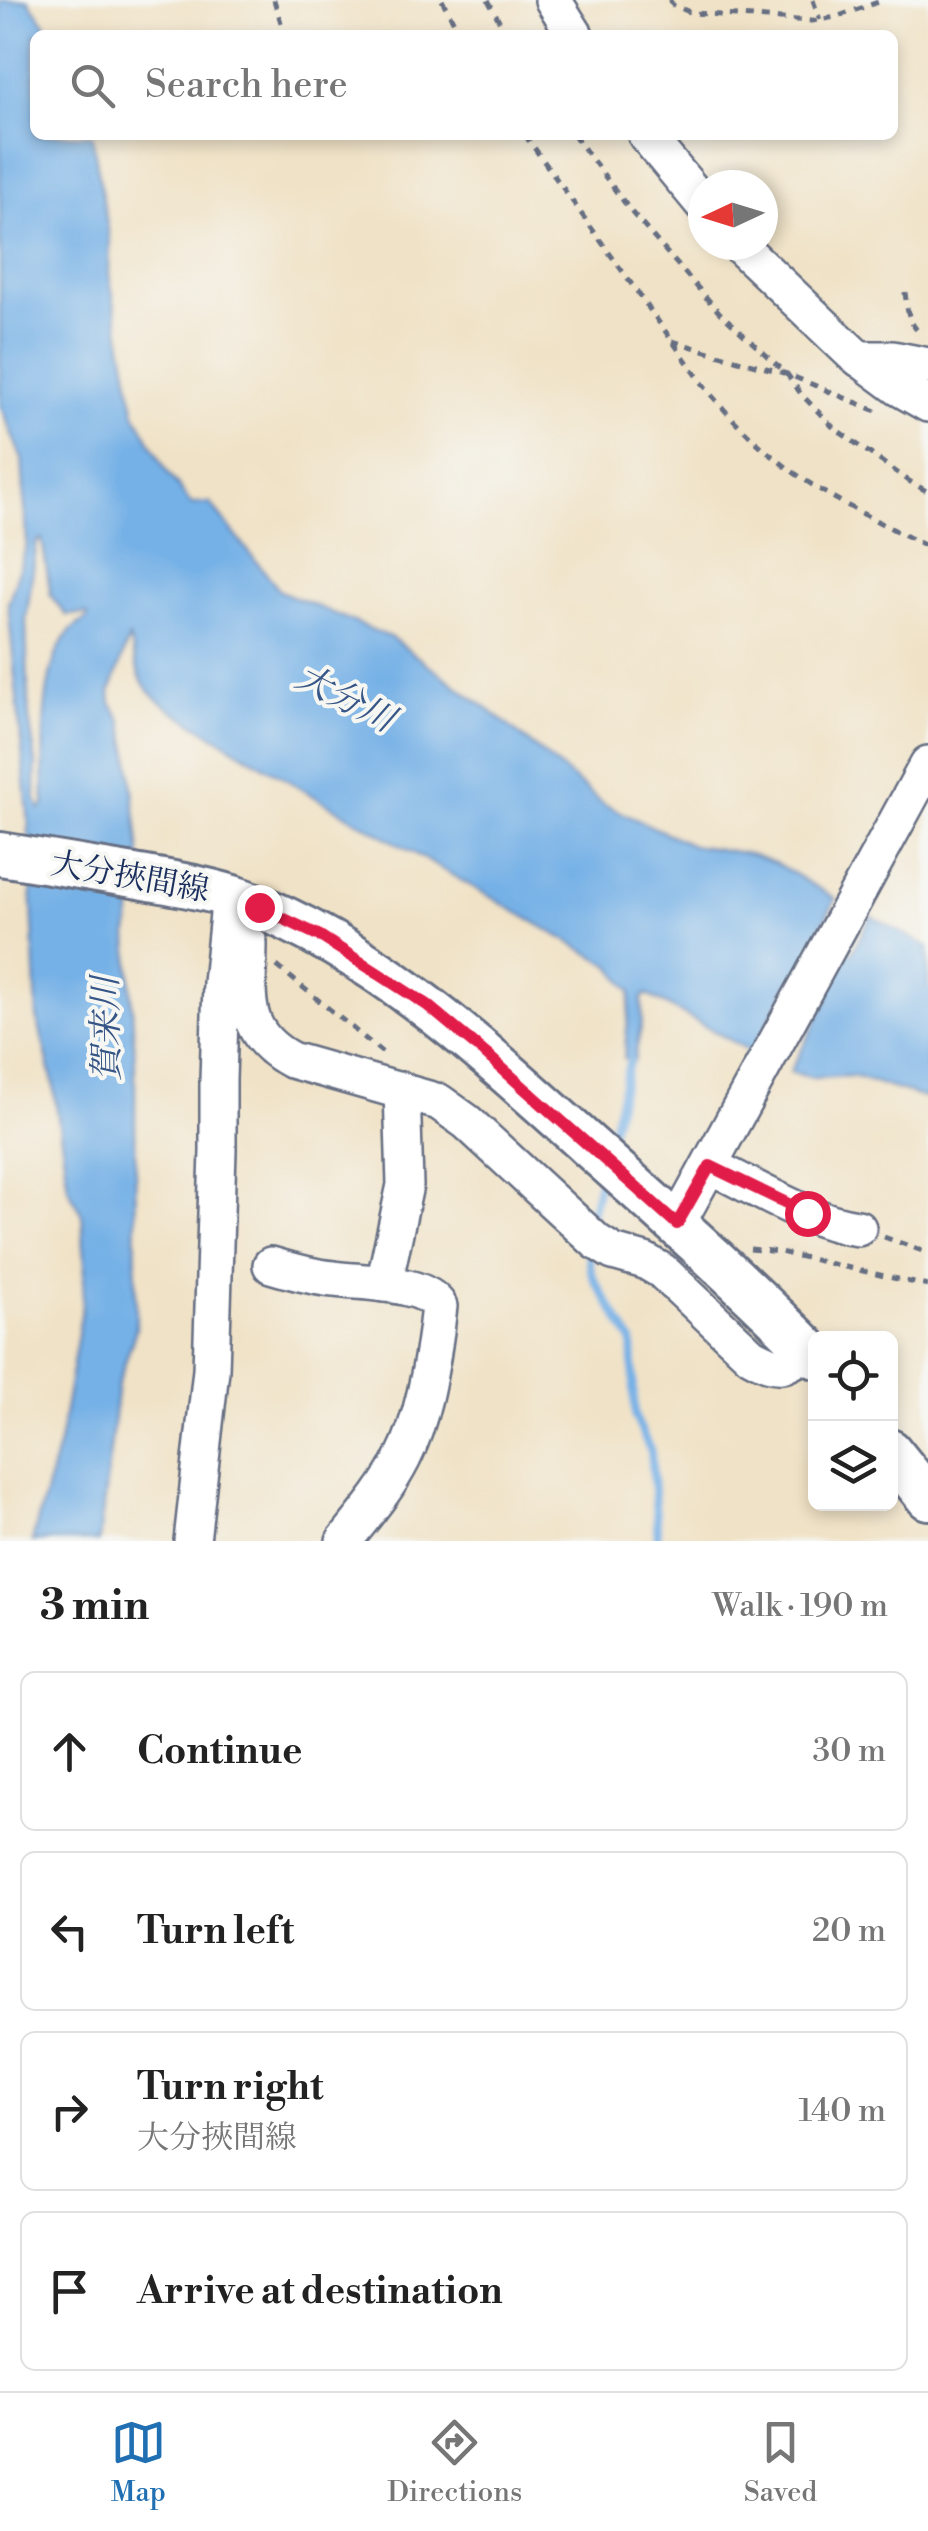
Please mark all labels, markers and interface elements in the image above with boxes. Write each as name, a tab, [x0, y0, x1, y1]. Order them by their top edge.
search box	[30, 30, 898, 140]
icon: search	[65, 58, 120, 113]
text: Search here	[145, 62, 348, 109]
north arrow	[688, 170, 778, 260]
water label: 大分川	[288, 656, 405, 744]
street label: 大分挾間線	[48, 843, 212, 911]
route end	[237, 885, 283, 931]
water label: 賀来川	[85, 972, 129, 1082]
route start	[785, 1191, 831, 1237]
map controls	[808, 1331, 898, 1511]
button: locate	[808, 1331, 898, 1421]
button: layers	[808, 1421, 898, 1511]
text: 3 min	[40, 1580, 149, 1633]
text: Walk · 190 m	[712, 1586, 888, 1626]
icon: ahead	[42, 1724, 97, 1779]
text: Continue	[137, 1728, 302, 1775]
text: 30 m	[812, 1731, 886, 1771]
icon: left	[42, 1904, 97, 1959]
text: Turn left	[137, 1908, 294, 1955]
text: 20 m	[812, 1911, 886, 1951]
text: Turn right	[137, 2064, 323, 2111]
icon: right	[42, 2084, 97, 2139]
text: 140 m	[799, 2091, 886, 2131]
text: 大分挾間線	[137, 2118, 297, 2158]
icon: arrive	[42, 2264, 97, 2319]
text: Arrive at destination	[137, 2268, 503, 2315]
tab: Map	[111, 2415, 166, 2510]
tab: Directions	[387, 2415, 522, 2510]
tab: Saved	[744, 2415, 817, 2510]

